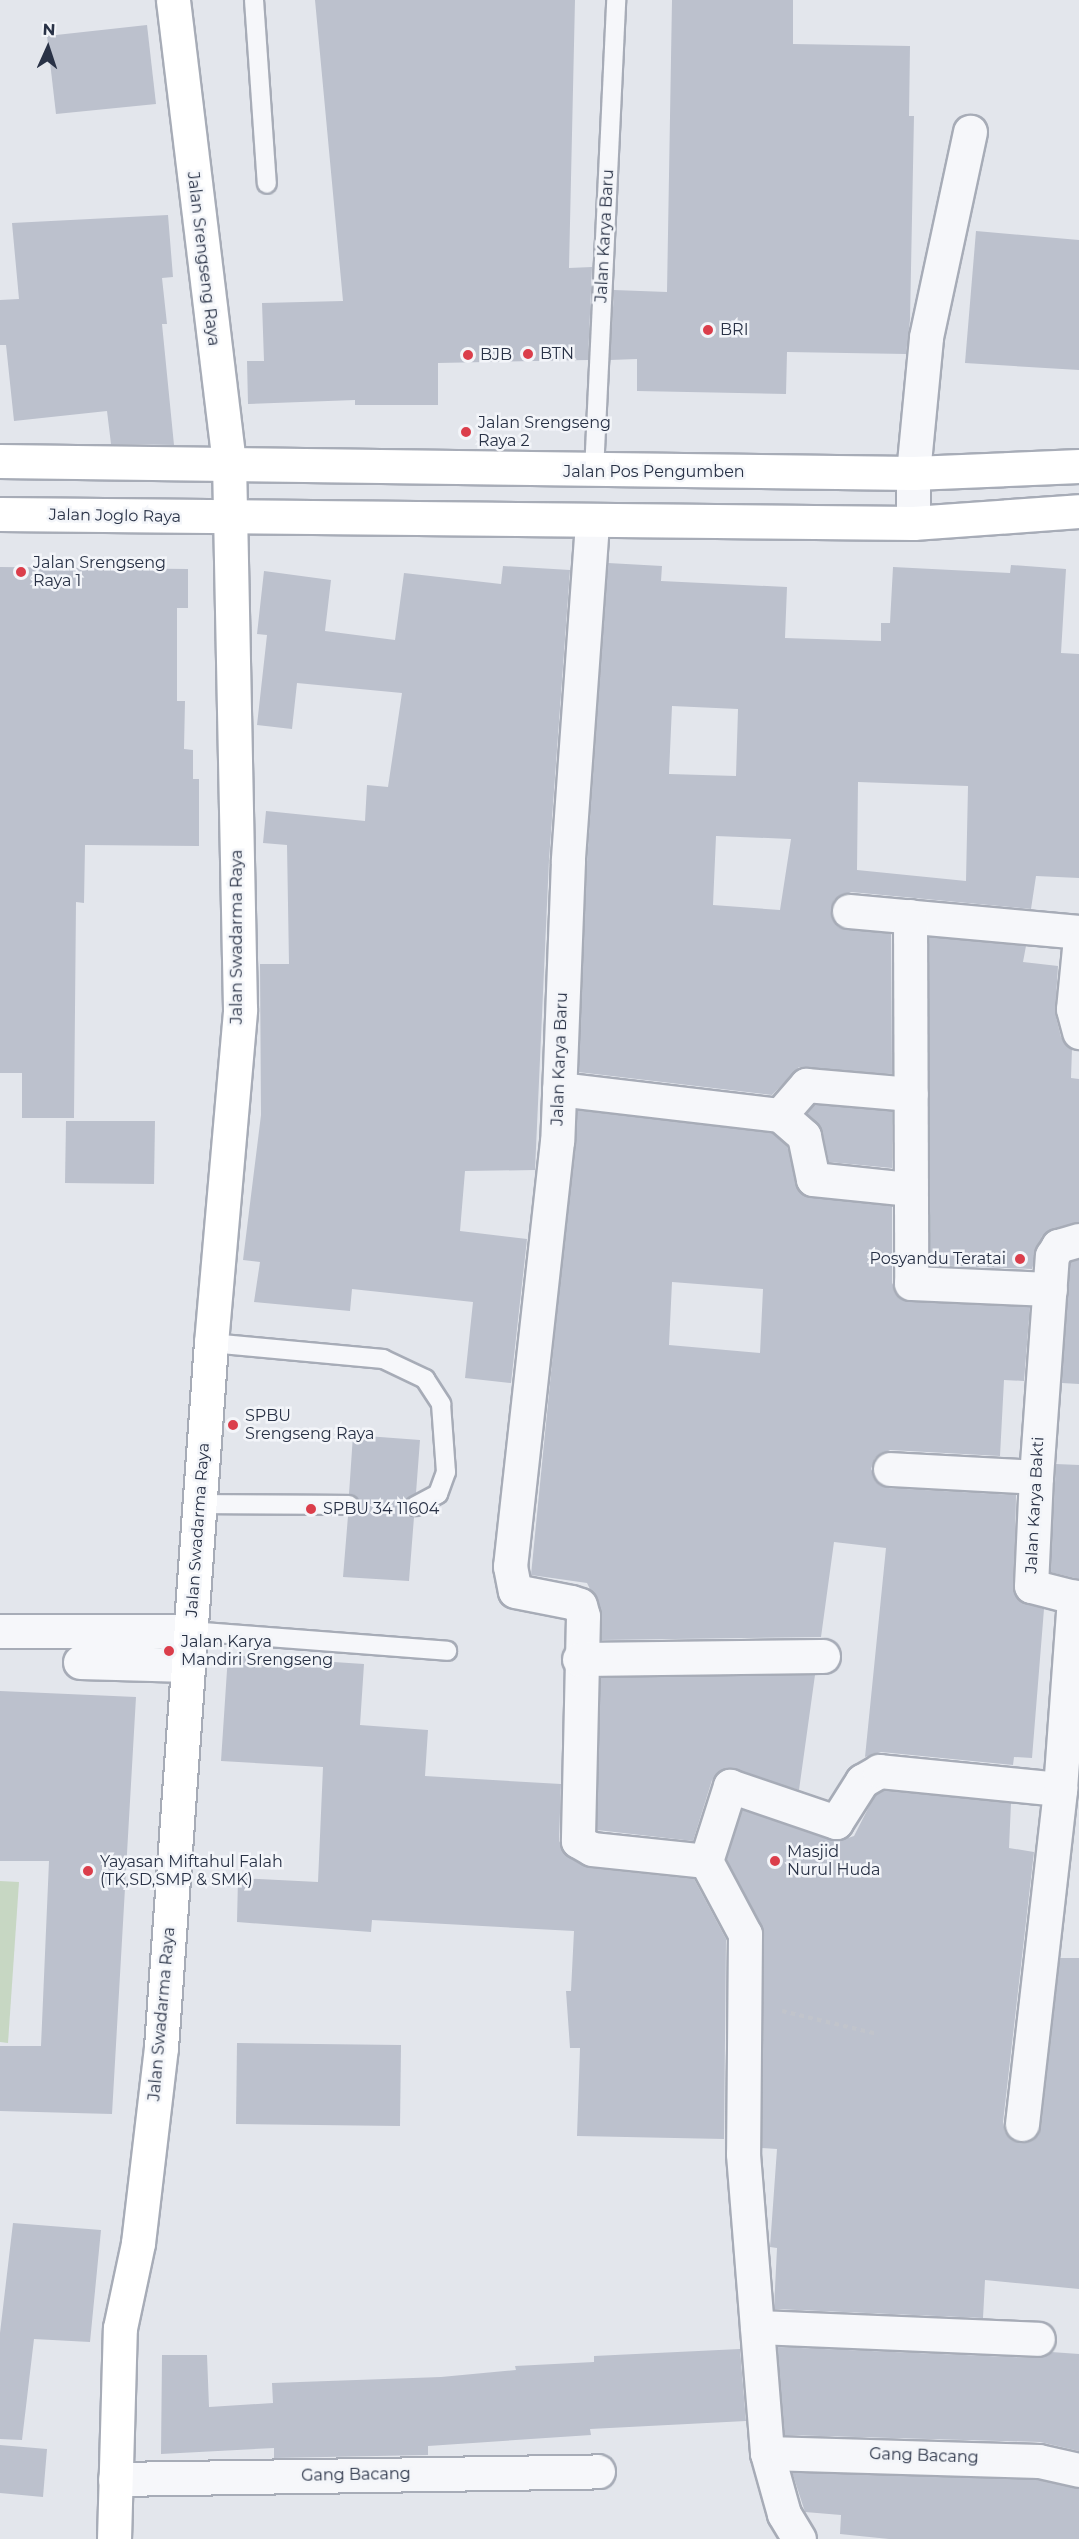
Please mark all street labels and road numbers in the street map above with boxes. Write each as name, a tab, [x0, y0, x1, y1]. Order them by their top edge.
street label: Jalan Karya Baru	[592, 169, 618, 303]
street label: Jalan Srengseng Raya	[183, 171, 223, 347]
street label: Jalan Pos Pengumben	[563, 462, 745, 482]
street label: Jalan Joglo Raya	[49, 505, 181, 527]
street label: Jalan Swadarma Raya	[227, 850, 247, 1024]
street label: Jalan Karya Baru	[548, 992, 572, 1126]
street label: Jalan Karya Bakti	[1022, 1436, 1048, 1574]
street label: Jalan Swadarma Raya	[182, 1442, 214, 1618]
street label: Jalan Swadarma Raya	[145, 1926, 179, 2102]
street label: Gang Bacang	[869, 2444, 979, 2468]
street label: Gang Bacang	[301, 2464, 411, 2486]

